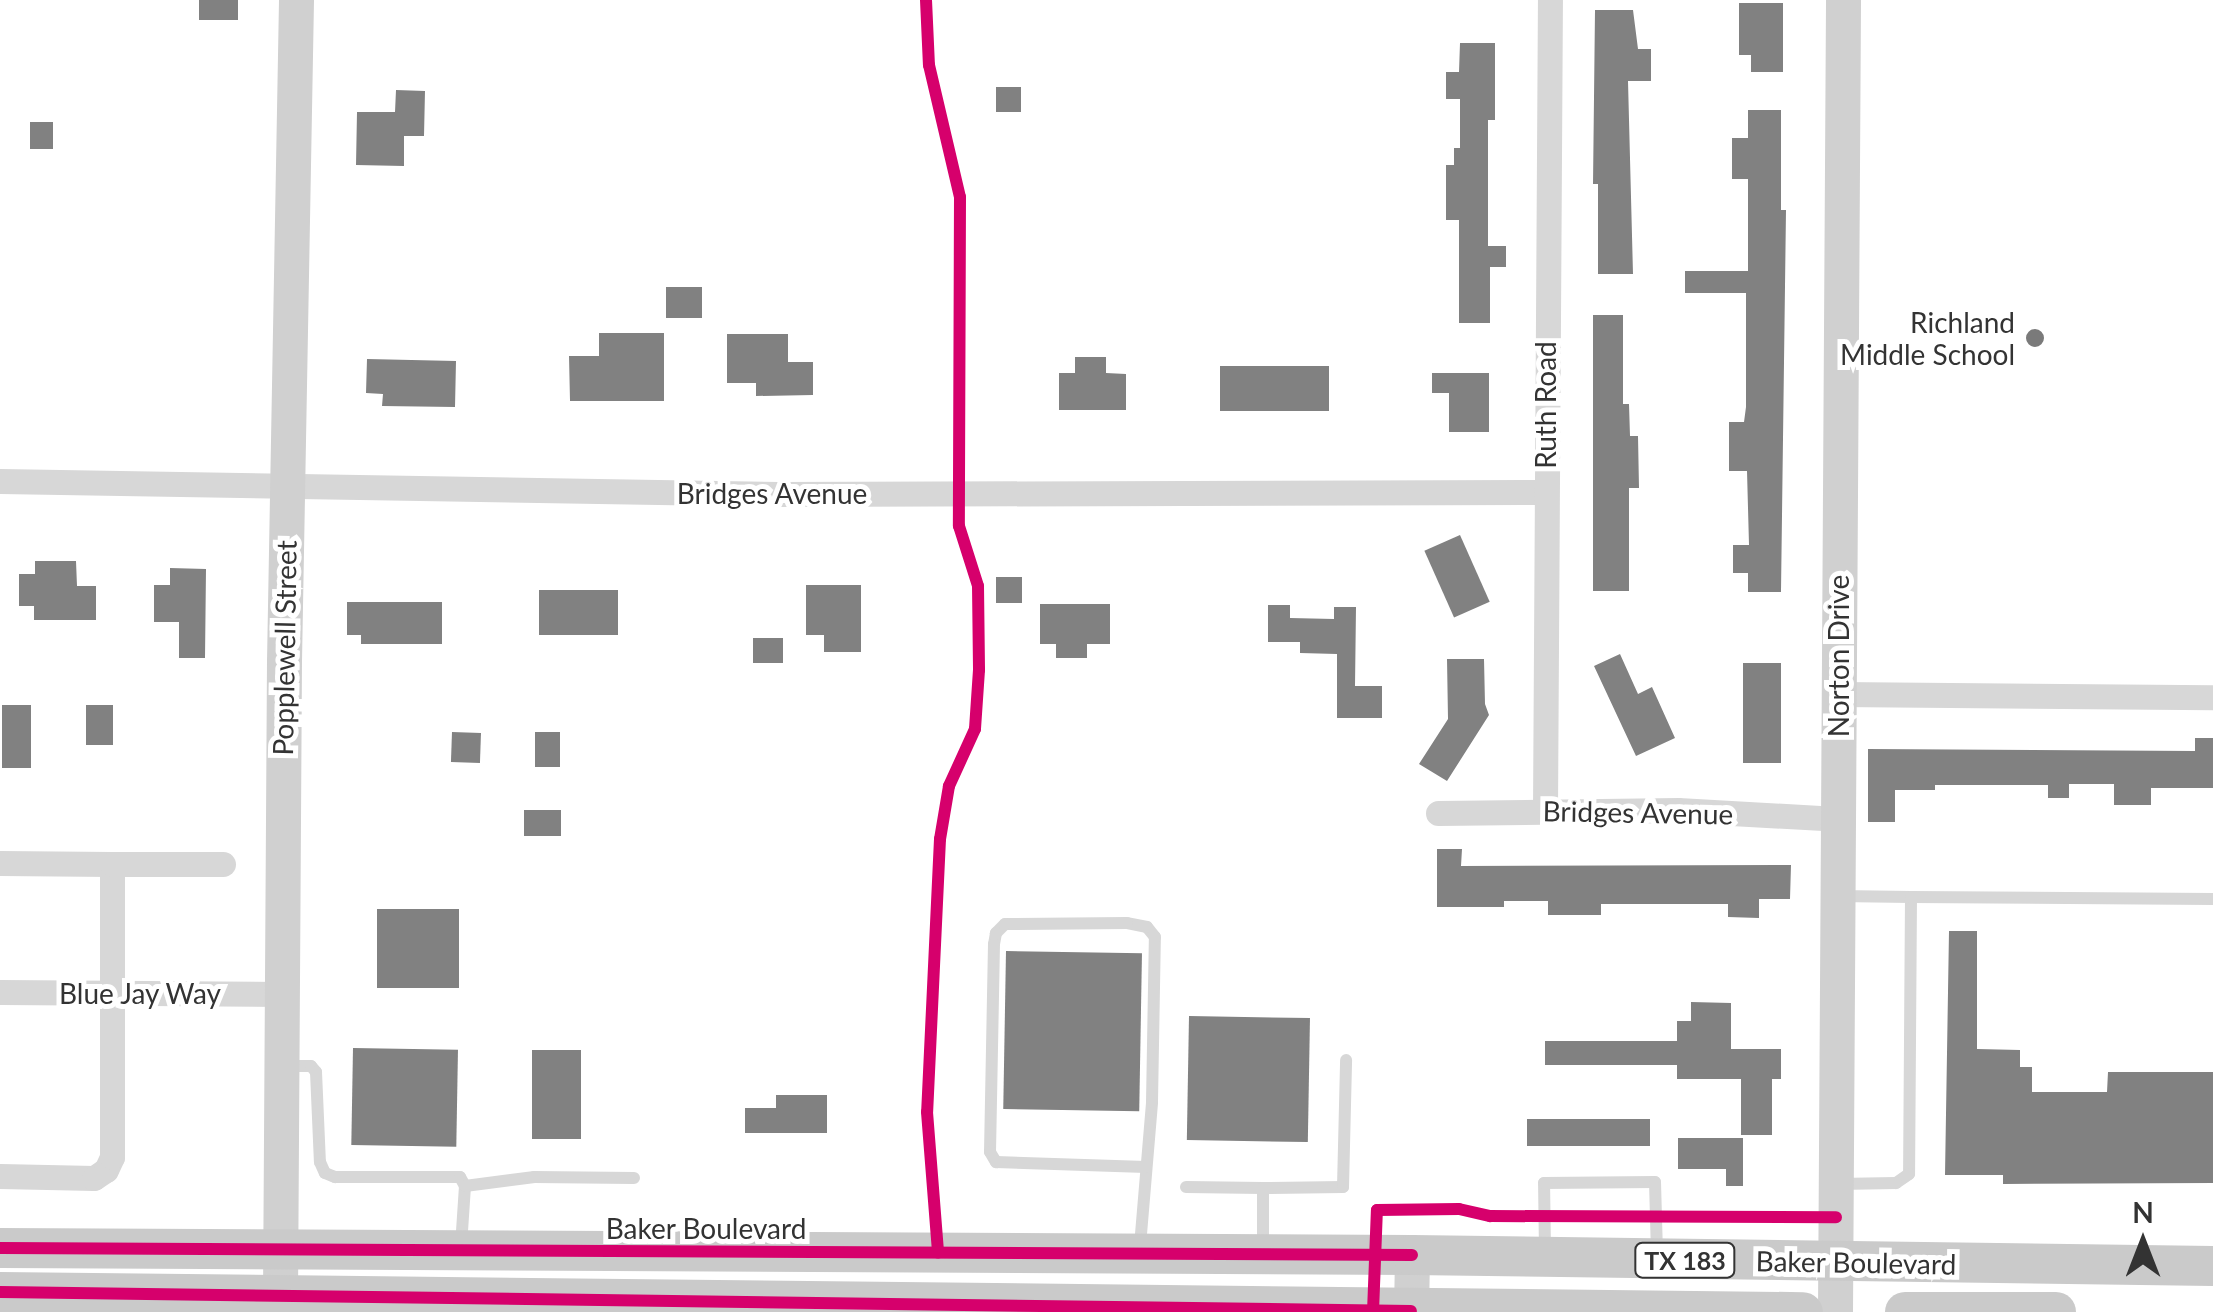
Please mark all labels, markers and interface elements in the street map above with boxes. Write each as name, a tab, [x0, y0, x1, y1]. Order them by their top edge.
place label: Richland Middle School	[1840, 305, 2015, 371]
marker: Richland Middle School	[2024, 327, 2046, 349]
street label: Ruth Road	[1528, 341, 1562, 469]
street label: Bridges Avenue	[676, 476, 868, 510]
street label: Popplewell Street	[265, 540, 303, 756]
street label: Norton Drive	[1821, 575, 1855, 737]
street label: Bridges Avenue	[1542, 794, 1734, 830]
street label: Blue Jay Way	[58, 976, 222, 1010]
north arrow	[2093, 1192, 2193, 1292]
text: N	[2132, 1195, 2154, 1229]
street label: Baker Boulevard	[605, 1211, 807, 1245]
road number: TX 183	[1632, 1240, 1738, 1280]
street label: Baker Boulevard	[1755, 1243, 1957, 1281]

